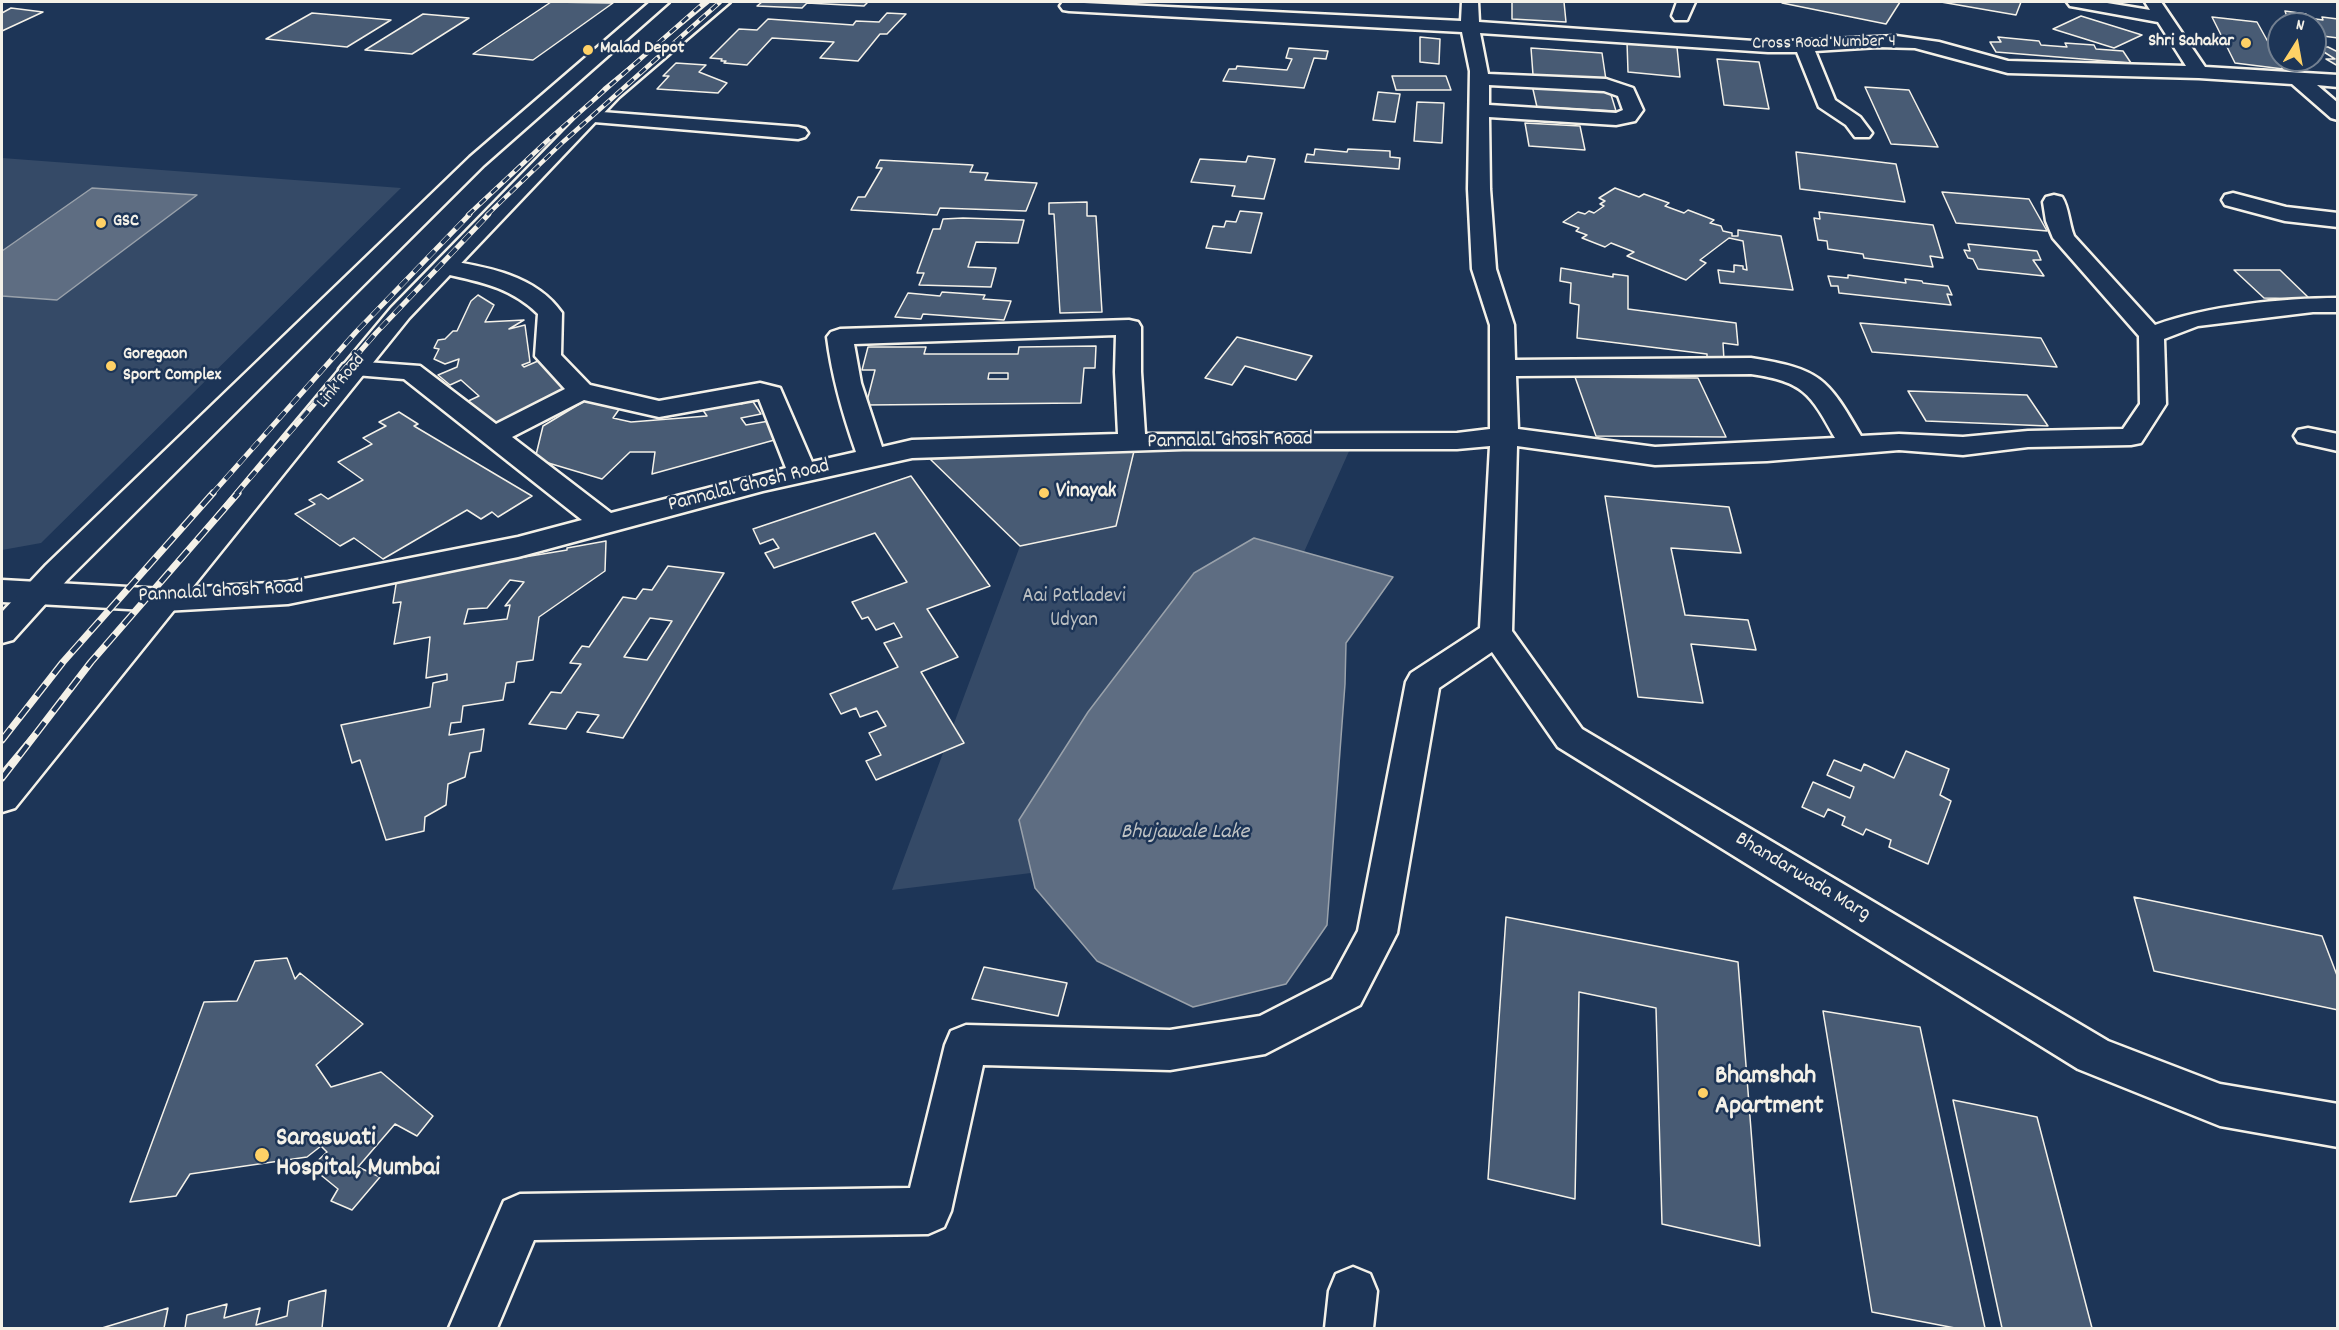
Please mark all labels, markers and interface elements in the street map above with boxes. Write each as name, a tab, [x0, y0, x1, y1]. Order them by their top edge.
north arrow	[2267, 12, 2327, 72]
text: N	[2294, 14, 2306, 38]
street label: Cross Road Number 4	[1752, 32, 1896, 56]
place label: Shri Sahakar	[2148, 32, 2234, 54]
marker: Shri Sahakar	[2239, 36, 2253, 50]
place label: Malad Depot	[600, 39, 684, 61]
marker: Malad Depot	[581, 43, 595, 57]
place label: GSC	[113, 212, 139, 234]
marker: GSC	[94, 216, 108, 230]
place label: Goregaon Sport Complex	[123, 345, 221, 388]
street label: Link Road	[313, 350, 371, 414]
marker: Goregaon Sport Complex	[104, 359, 118, 373]
street label: Pannalal Ghosh Road	[1147, 428, 1313, 456]
street label: Pannalal Ghosh Road	[666, 455, 832, 519]
place label: Vinayak	[1056, 480, 1116, 506]
marker: Vinayak	[1037, 486, 1051, 500]
street label: Pannalal Ghosh Road	[138, 576, 304, 610]
park label: Aai Patladevi Udyan	[1022, 585, 1126, 635]
water label: Bhujawale Lake	[1121, 821, 1249, 847]
street label: Bhandarwada Marg	[1730, 828, 1874, 928]
place label: Bhamshah Apartment	[1715, 1062, 1824, 1124]
marker: Bhamshah Apartment	[1696, 1086, 1710, 1100]
place label: Saraswati Hospital, Mumbai	[276, 1124, 440, 1186]
marker: Saraswati Hospital, Mumbai	[253, 1146, 271, 1164]

